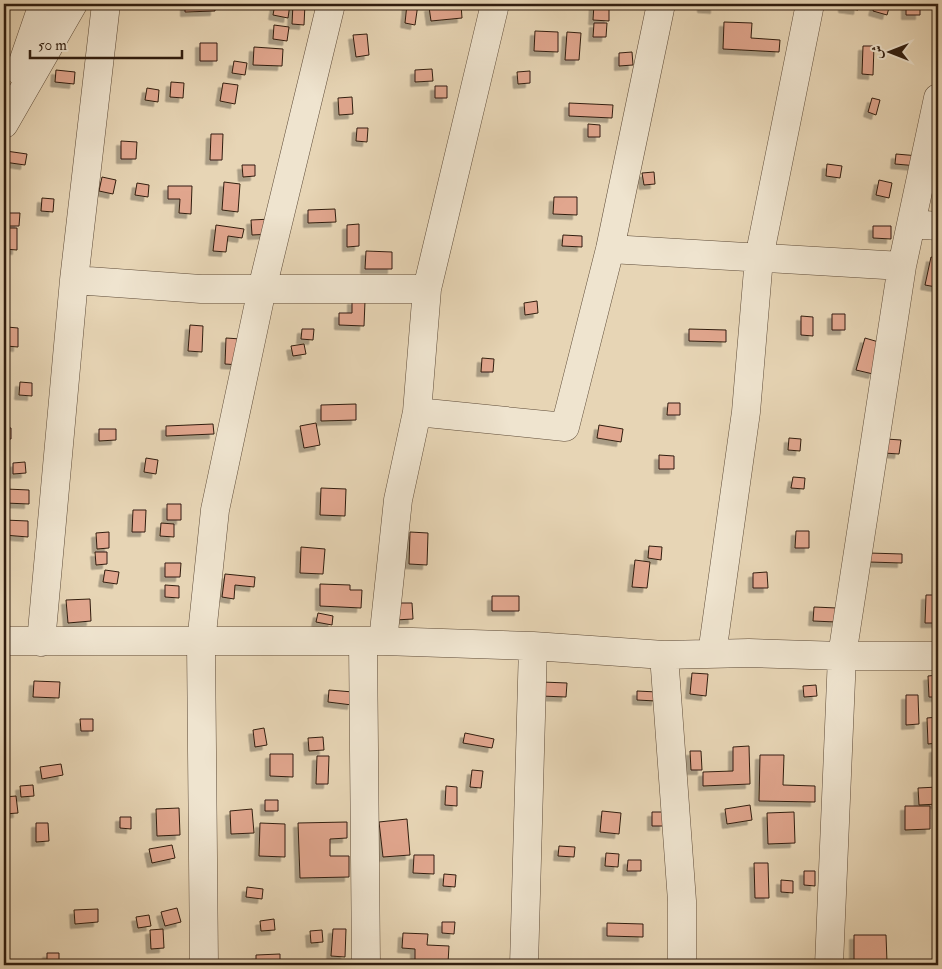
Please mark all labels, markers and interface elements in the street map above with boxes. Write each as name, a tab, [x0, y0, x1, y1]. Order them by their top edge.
scale bar	[30, 28, 182, 60]
north arrow	[864, 28, 914, 78]
text: 50 m	[38, 36, 67, 55]
text: ش	[869, 45, 886, 59]

